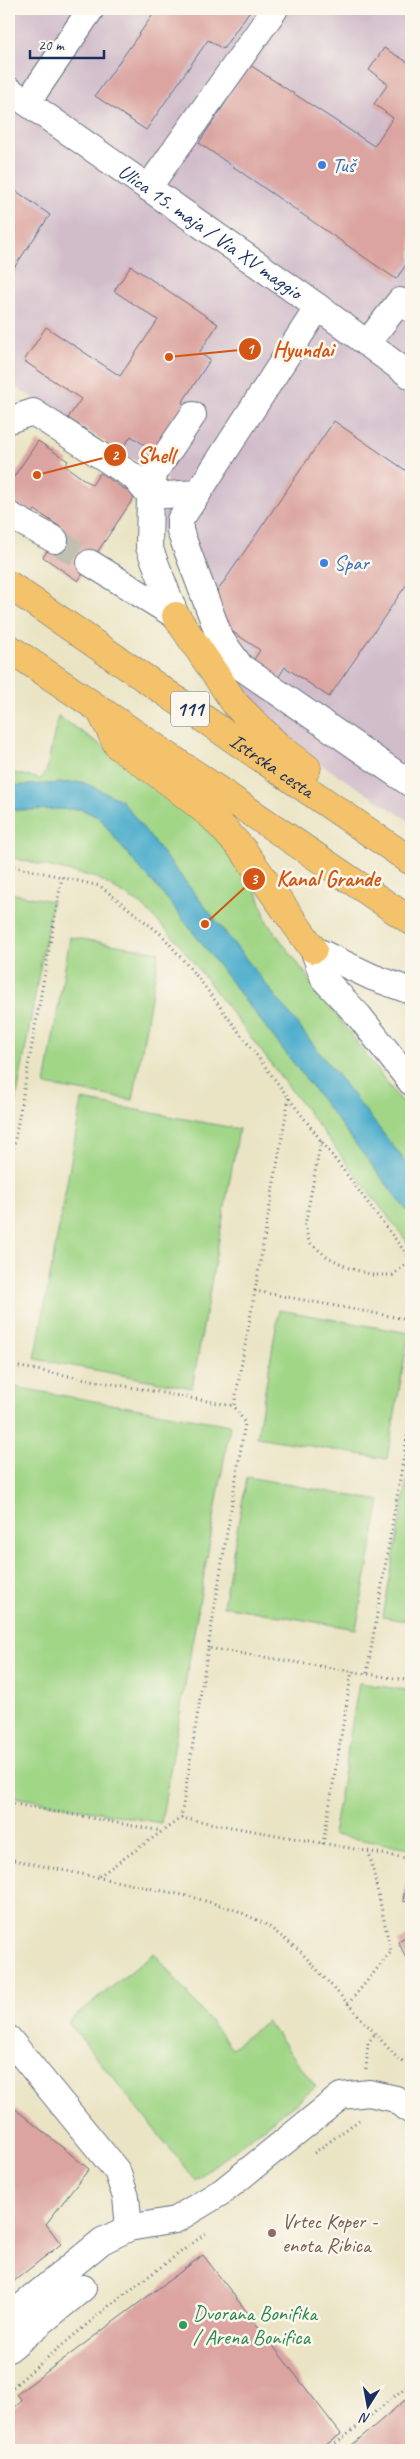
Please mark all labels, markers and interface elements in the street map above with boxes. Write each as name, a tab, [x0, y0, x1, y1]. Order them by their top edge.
scale bar	[30, 28, 104, 60]
text: 20 m	[38, 36, 65, 55]
place label: Tuš	[332, 152, 358, 178]
street label: Ulica 15. maja / Via XV maggio	[113, 158, 309, 306]
marker: Tuš	[316, 159, 328, 171]
callout: Hyundai	[238, 330, 343, 367]
text: Hyundai	[273, 336, 336, 364]
text: 1	[247, 340, 256, 359]
callout: Shell	[102, 437, 184, 474]
text: Shell	[138, 442, 179, 470]
text: 2	[112, 446, 120, 465]
place label: Spar	[334, 550, 370, 576]
marker: Spar	[318, 557, 330, 569]
road number: 111	[171, 692, 209, 726]
street label: Istrska cesta	[225, 728, 321, 805]
callout: Kanal Grande	[242, 860, 390, 897]
text: Kanal Grande	[276, 865, 382, 893]
text: 3	[251, 870, 259, 889]
place label: Vrtec Koper - enota Ribica	[282, 2208, 378, 2258]
marker: Vrtec Koper - enota Ribica	[266, 2227, 278, 2239]
place label: Dvorana Bonifika / Arena Bonifica	[193, 2300, 319, 2350]
marker: Dvorana Bonifika / Arena Bonifica	[177, 2319, 189, 2331]
north arrow	[342, 2382, 392, 2432]
text: N	[357, 2409, 371, 2427]

